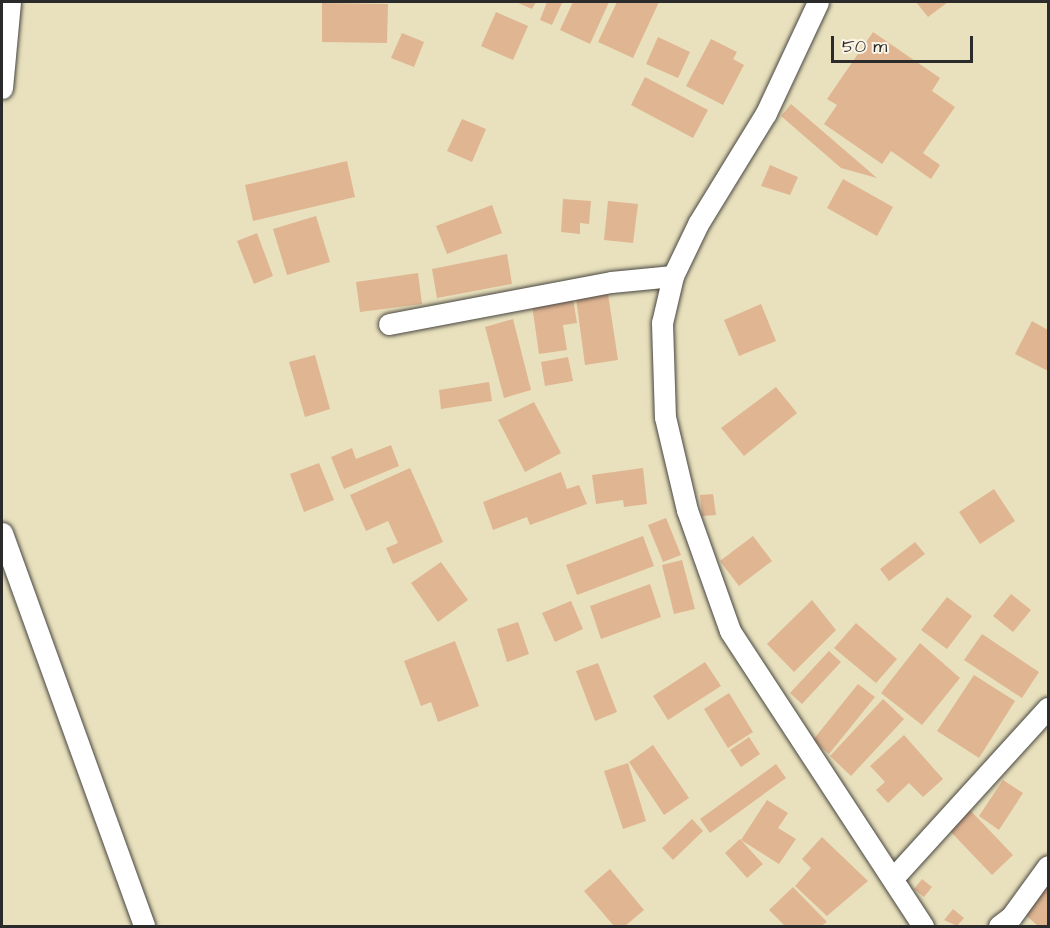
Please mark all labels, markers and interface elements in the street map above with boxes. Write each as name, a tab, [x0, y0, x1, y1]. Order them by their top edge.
scale bar	[834, 24, 976, 62]
text: 50 m	[842, 34, 887, 59]

